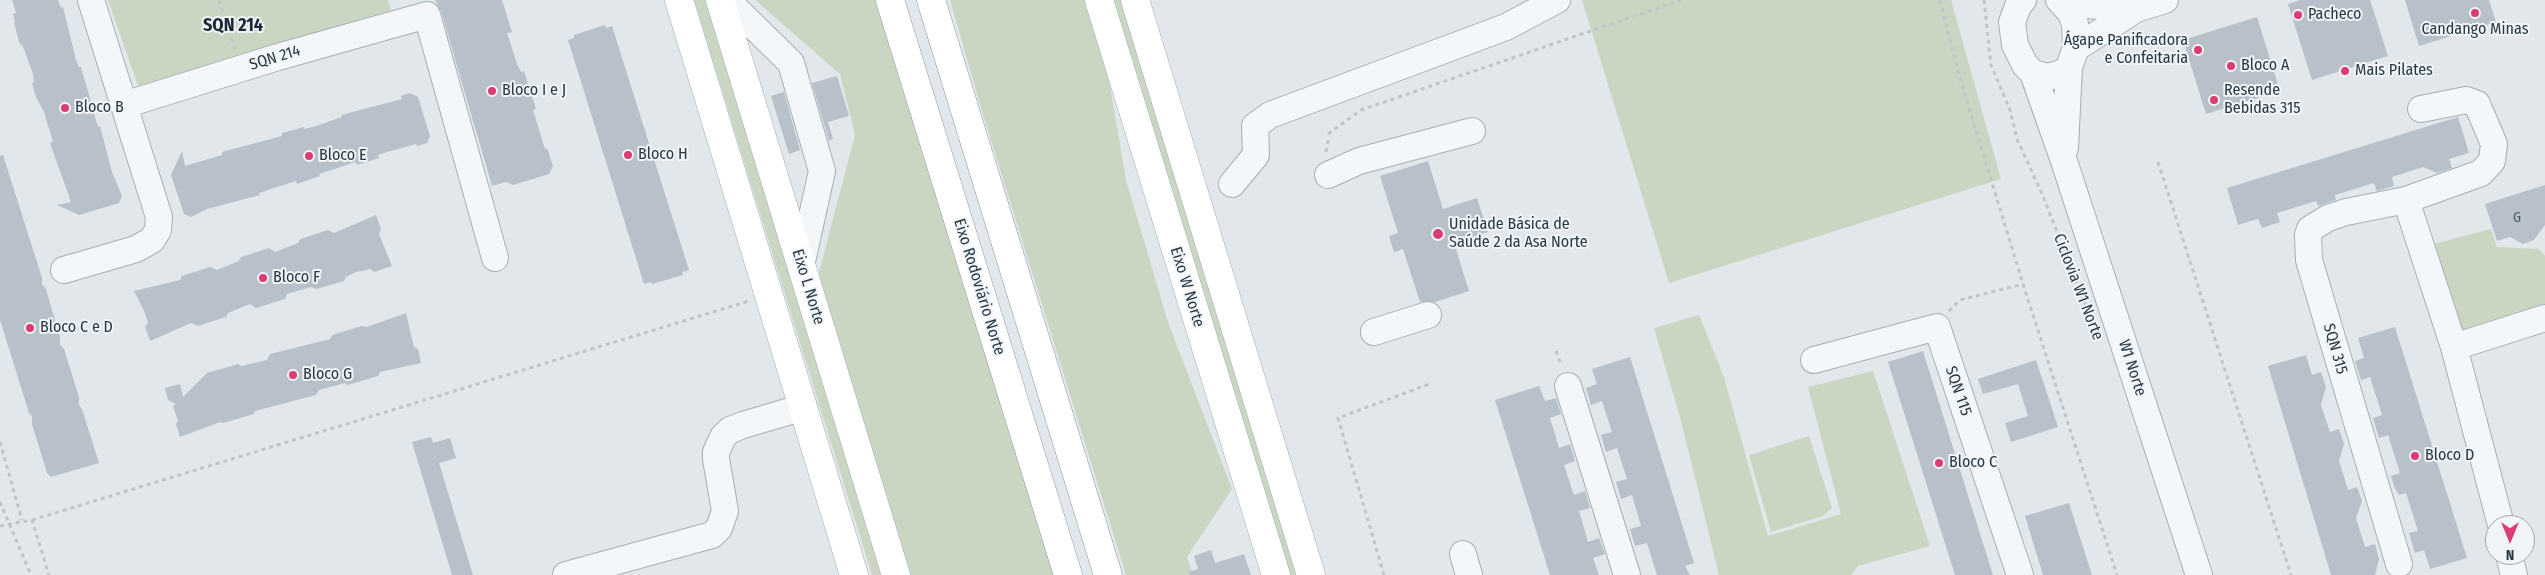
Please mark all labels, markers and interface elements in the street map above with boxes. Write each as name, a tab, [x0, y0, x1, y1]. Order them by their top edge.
place label: Pacheco	[2308, 5, 2362, 25]
marker: Candango Minas	[2469, 7, 2481, 19]
marker: Pacheco	[2292, 9, 2304, 21]
district label: SQN 214	[203, 15, 263, 37]
place label: Candango Minas	[2422, 20, 2528, 40]
place label: Ágape Panificadora e Confeitaria	[2064, 31, 2188, 69]
street label: SQN 214	[247, 41, 303, 75]
marker: Ágape Panificadora e Confeitaria	[2192, 44, 2204, 56]
place label: Bloco A	[2241, 56, 2289, 76]
marker: Bloco A	[2225, 60, 2237, 72]
place label: Mais Pilates	[2355, 61, 2433, 81]
marker: Mais Pilates	[2339, 65, 2351, 77]
place label: Bloco I e J	[502, 81, 566, 101]
place label: Resende Bebidas 315	[2224, 81, 2301, 119]
marker: Bloco I e J	[486, 85, 498, 97]
marker: Resende Bebidas 315	[2208, 94, 2220, 106]
place label: Bloco B	[75, 98, 124, 118]
marker: Bloco B	[59, 102, 71, 114]
place label: Bloco H	[638, 145, 688, 165]
place label: Bloco E	[319, 146, 367, 166]
marker: Bloco H	[622, 149, 634, 161]
marker: Bloco E	[303, 150, 315, 162]
house number: G	[2513, 210, 2521, 226]
place label: Unidade Básica de Saúde 2 da Asa Norte	[1449, 215, 1588, 253]
street label: Eixo Rodoviário Norte	[949, 216, 1009, 358]
marker: Unidade Básica de Saúde 2 da Asa Norte	[1431, 227, 1445, 241]
street label: Ciclovia W1 Norte	[2049, 231, 2107, 343]
street label: Eixo W Norte	[1166, 245, 1208, 329]
street label: Eixo L Norte	[787, 247, 829, 327]
place label: Bloco F	[273, 268, 320, 288]
marker: Bloco F	[257, 272, 269, 284]
place label: Bloco C e D	[40, 318, 113, 338]
street label: SQN 315	[2319, 321, 2351, 377]
marker: Bloco C e D	[24, 322, 36, 334]
street label: W1 Norte	[2114, 337, 2150, 399]
street label: SQN 115	[1941, 364, 1975, 418]
place label: Bloco G	[303, 365, 352, 385]
marker: Bloco G	[287, 369, 299, 381]
place label: Bloco D	[2425, 446, 2474, 466]
marker: Bloco D	[2409, 450, 2421, 462]
place label: Bloco C	[1949, 453, 1997, 473]
marker: Bloco C	[1933, 457, 1945, 469]
north arrow	[2485, 515, 2535, 565]
text: N	[2506, 546, 2514, 563]

